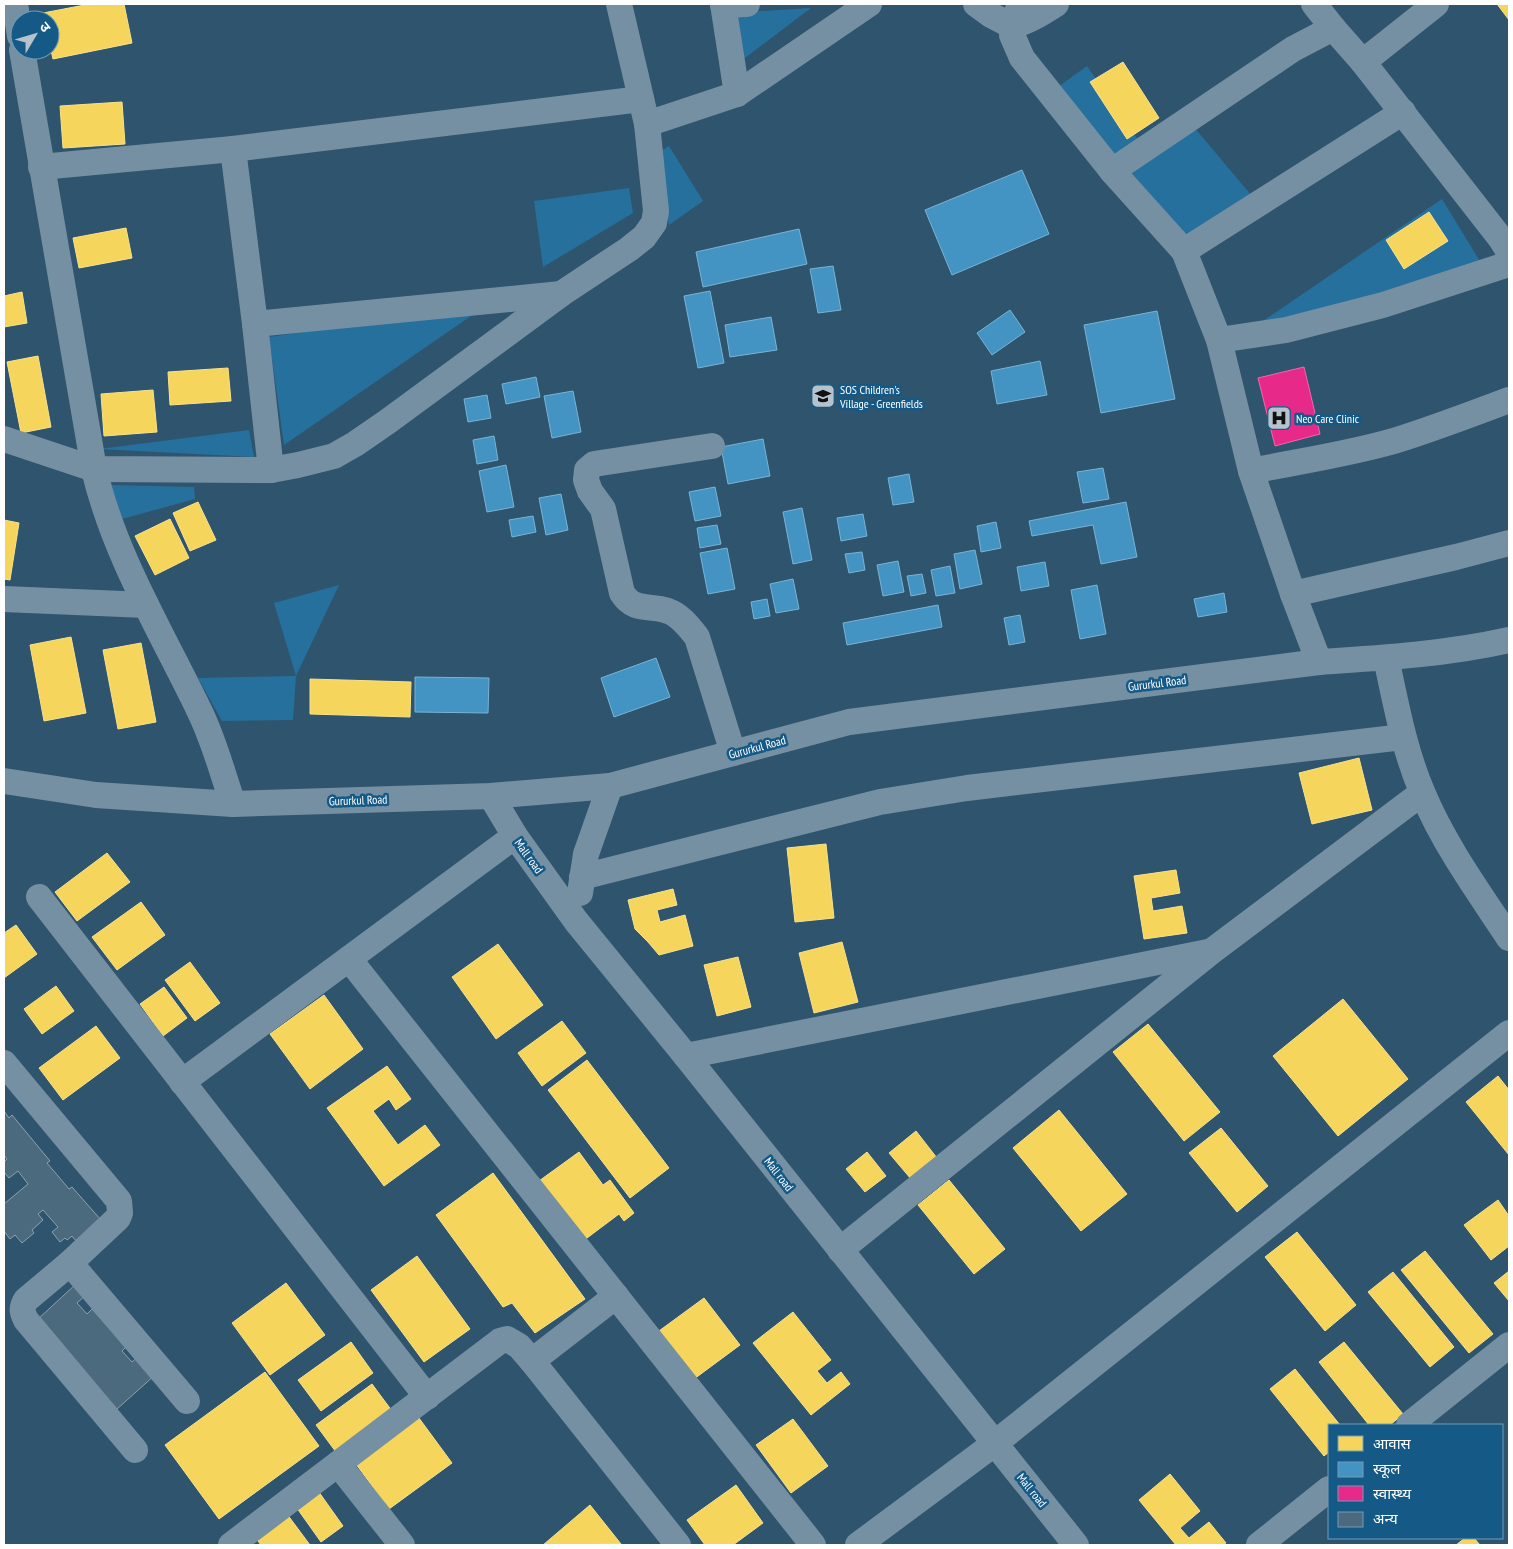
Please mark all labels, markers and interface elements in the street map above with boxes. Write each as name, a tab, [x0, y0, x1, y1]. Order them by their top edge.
north arrow	[10, 10, 60, 60]
text: उ	[36, 18, 55, 36]
place label: SOS Children's Village - Greenfields	[839, 382, 923, 411]
school or university icon: SOS Children's Village - Greenfields	[810, 383, 836, 409]
hospital icon: Neo Care Clinic	[1266, 405, 1292, 431]
place label: Neo Care Clinic	[1296, 411, 1360, 426]
street label: Gururkul Road	[1127, 672, 1187, 694]
street label: Gururkul Road	[727, 732, 787, 762]
street label: Gururkul Road	[328, 791, 388, 809]
street label: Mall road	[511, 836, 547, 876]
street label: Mall road	[761, 1154, 797, 1194]
legend	[1328, 1424, 1503, 1539]
text: आवास	[1373, 1434, 1412, 1453]
text: स्कूल	[1373, 1459, 1401, 1479]
street label: Mall road	[1014, 1470, 1050, 1510]
text: स्वास्थ्य	[1373, 1484, 1411, 1503]
text: अन्य	[1373, 1509, 1398, 1528]

